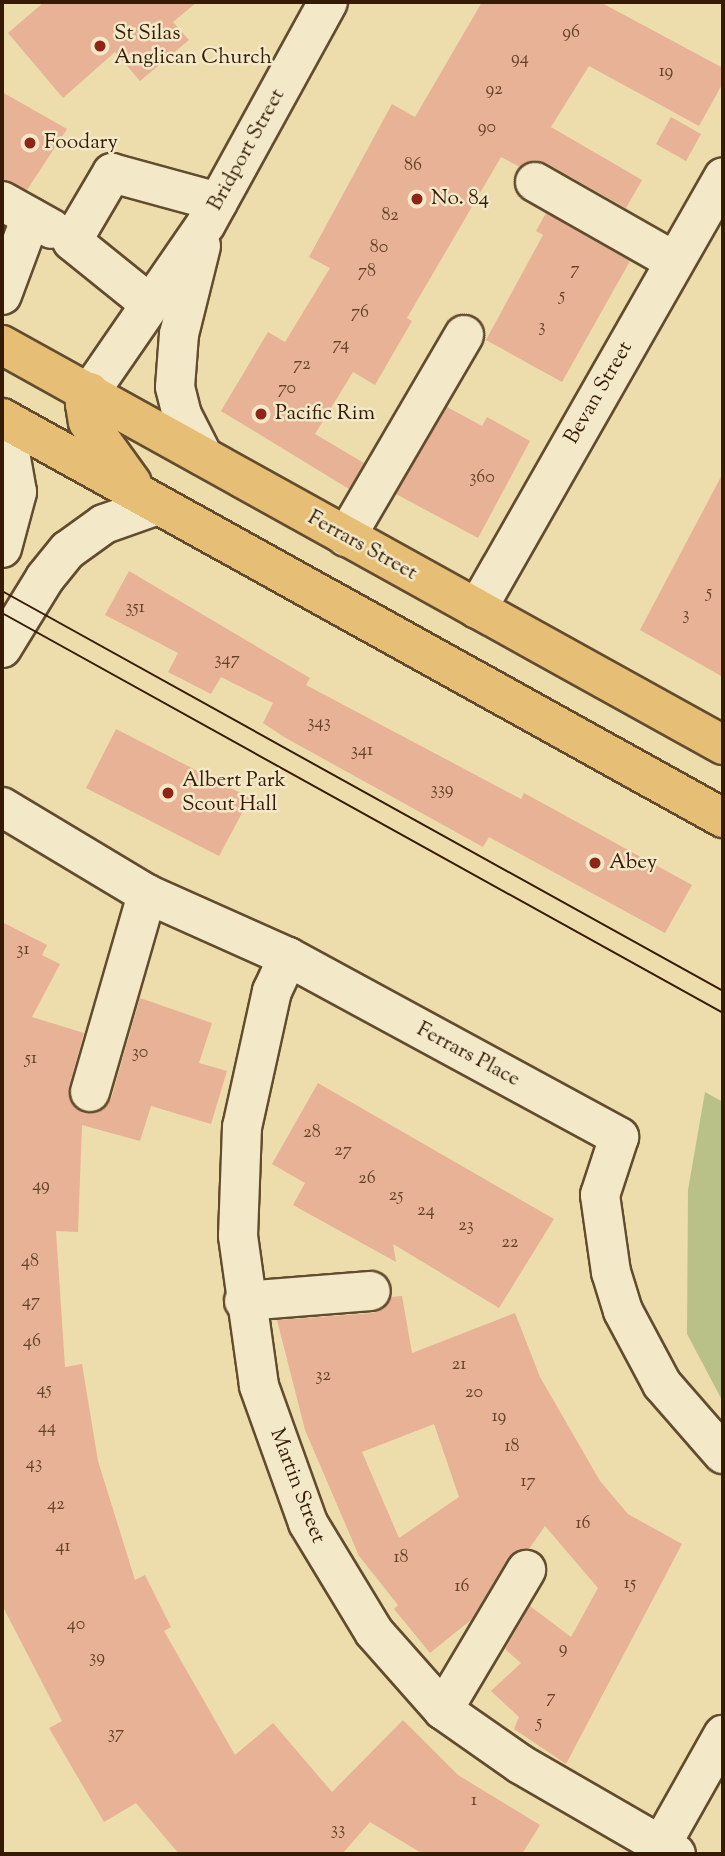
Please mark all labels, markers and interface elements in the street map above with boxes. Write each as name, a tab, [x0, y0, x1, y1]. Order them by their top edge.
place label: St Silas Anglican Church	[114, 21, 272, 71]
house number: 96	[562, 22, 580, 44]
marker: St Silas Anglican Church	[92, 38, 108, 54]
house number: 94	[511, 48, 529, 70]
house number: 19	[659, 61, 673, 83]
house number: 92	[485, 79, 503, 101]
street label: Bridport Street	[203, 85, 291, 215]
house number: 90	[478, 117, 496, 139]
place label: Foodary	[44, 130, 118, 156]
marker: Foodary	[22, 135, 38, 151]
house number: 86	[404, 155, 422, 177]
place label: No. 84	[431, 186, 489, 212]
marker: No. 84	[409, 191, 425, 207]
house number: 82	[381, 205, 399, 227]
house number: 80	[370, 237, 388, 259]
house number: 7	[570, 259, 580, 281]
house number: 78	[358, 261, 376, 283]
house number: 5	[559, 285, 565, 307]
house number: 76	[351, 302, 369, 324]
house number: 3	[538, 316, 546, 338]
house number: 74	[333, 334, 349, 356]
street label: Bevan Street	[559, 337, 639, 449]
house number: 72	[293, 354, 311, 376]
house number: 70	[278, 378, 296, 400]
place label: Pacific Rim	[275, 401, 375, 427]
marker: Pacific Rim	[253, 406, 269, 422]
house number: 360	[469, 467, 495, 489]
street label: Ferrars Street	[303, 506, 421, 586]
house number: 5	[706, 582, 712, 604]
house number: 351	[125, 597, 145, 619]
house number: 3	[682, 604, 690, 626]
house number: 347	[214, 649, 240, 671]
house number: 343	[307, 712, 331, 734]
house number: 341	[351, 740, 373, 762]
place label: Albert Park Scout Hall	[182, 768, 286, 818]
house number: 339	[430, 779, 454, 801]
marker: Albert Park Scout Hall	[160, 785, 176, 801]
place label: Abey	[609, 850, 657, 876]
marker: Abey	[587, 855, 603, 871]
house number: 31	[16, 939, 30, 961]
street label: Ferrars Place	[412, 1017, 524, 1093]
house number: 30	[132, 1042, 148, 1064]
house number: 51	[25, 1048, 37, 1070]
house number: 28	[303, 1122, 321, 1144]
house number: 27	[334, 1140, 352, 1162]
house number: 26	[358, 1168, 376, 1190]
house number: 49	[32, 1175, 50, 1197]
house number: 25	[389, 1185, 403, 1207]
house number: 24	[417, 1200, 435, 1222]
house number: 23	[458, 1215, 474, 1237]
house number: 22	[502, 1232, 518, 1254]
house number: 48	[21, 1251, 39, 1273]
house number: 47	[22, 1291, 40, 1313]
house number: 46	[23, 1331, 41, 1353]
house number: 21	[452, 1354, 466, 1376]
house number: 32	[315, 1365, 331, 1387]
house number: 45	[36, 1379, 52, 1401]
house number: 20	[465, 1382, 483, 1404]
house number: 19	[492, 1406, 506, 1428]
house number: 44	[38, 1417, 56, 1439]
street label: Martin Street	[264, 1425, 330, 1547]
house number: 18	[504, 1436, 520, 1458]
house number: 43	[26, 1453, 42, 1475]
house number: 17	[520, 1471, 536, 1493]
house number: 42	[47, 1494, 65, 1516]
house number: 16	[575, 1513, 591, 1535]
house number: 41	[55, 1536, 71, 1558]
house number: 18	[393, 1547, 409, 1569]
house number: 15	[624, 1573, 636, 1595]
house number: 16	[454, 1576, 470, 1598]
house number: 40	[67, 1614, 85, 1636]
house number: 9	[559, 1638, 567, 1660]
house number: 39	[89, 1647, 105, 1669]
house number: 7	[546, 1687, 556, 1709]
house number: 5	[536, 1712, 542, 1734]
house number: 37	[108, 1723, 124, 1745]
house number: 1	[471, 1790, 477, 1812]
house number: 33	[331, 1819, 345, 1841]

